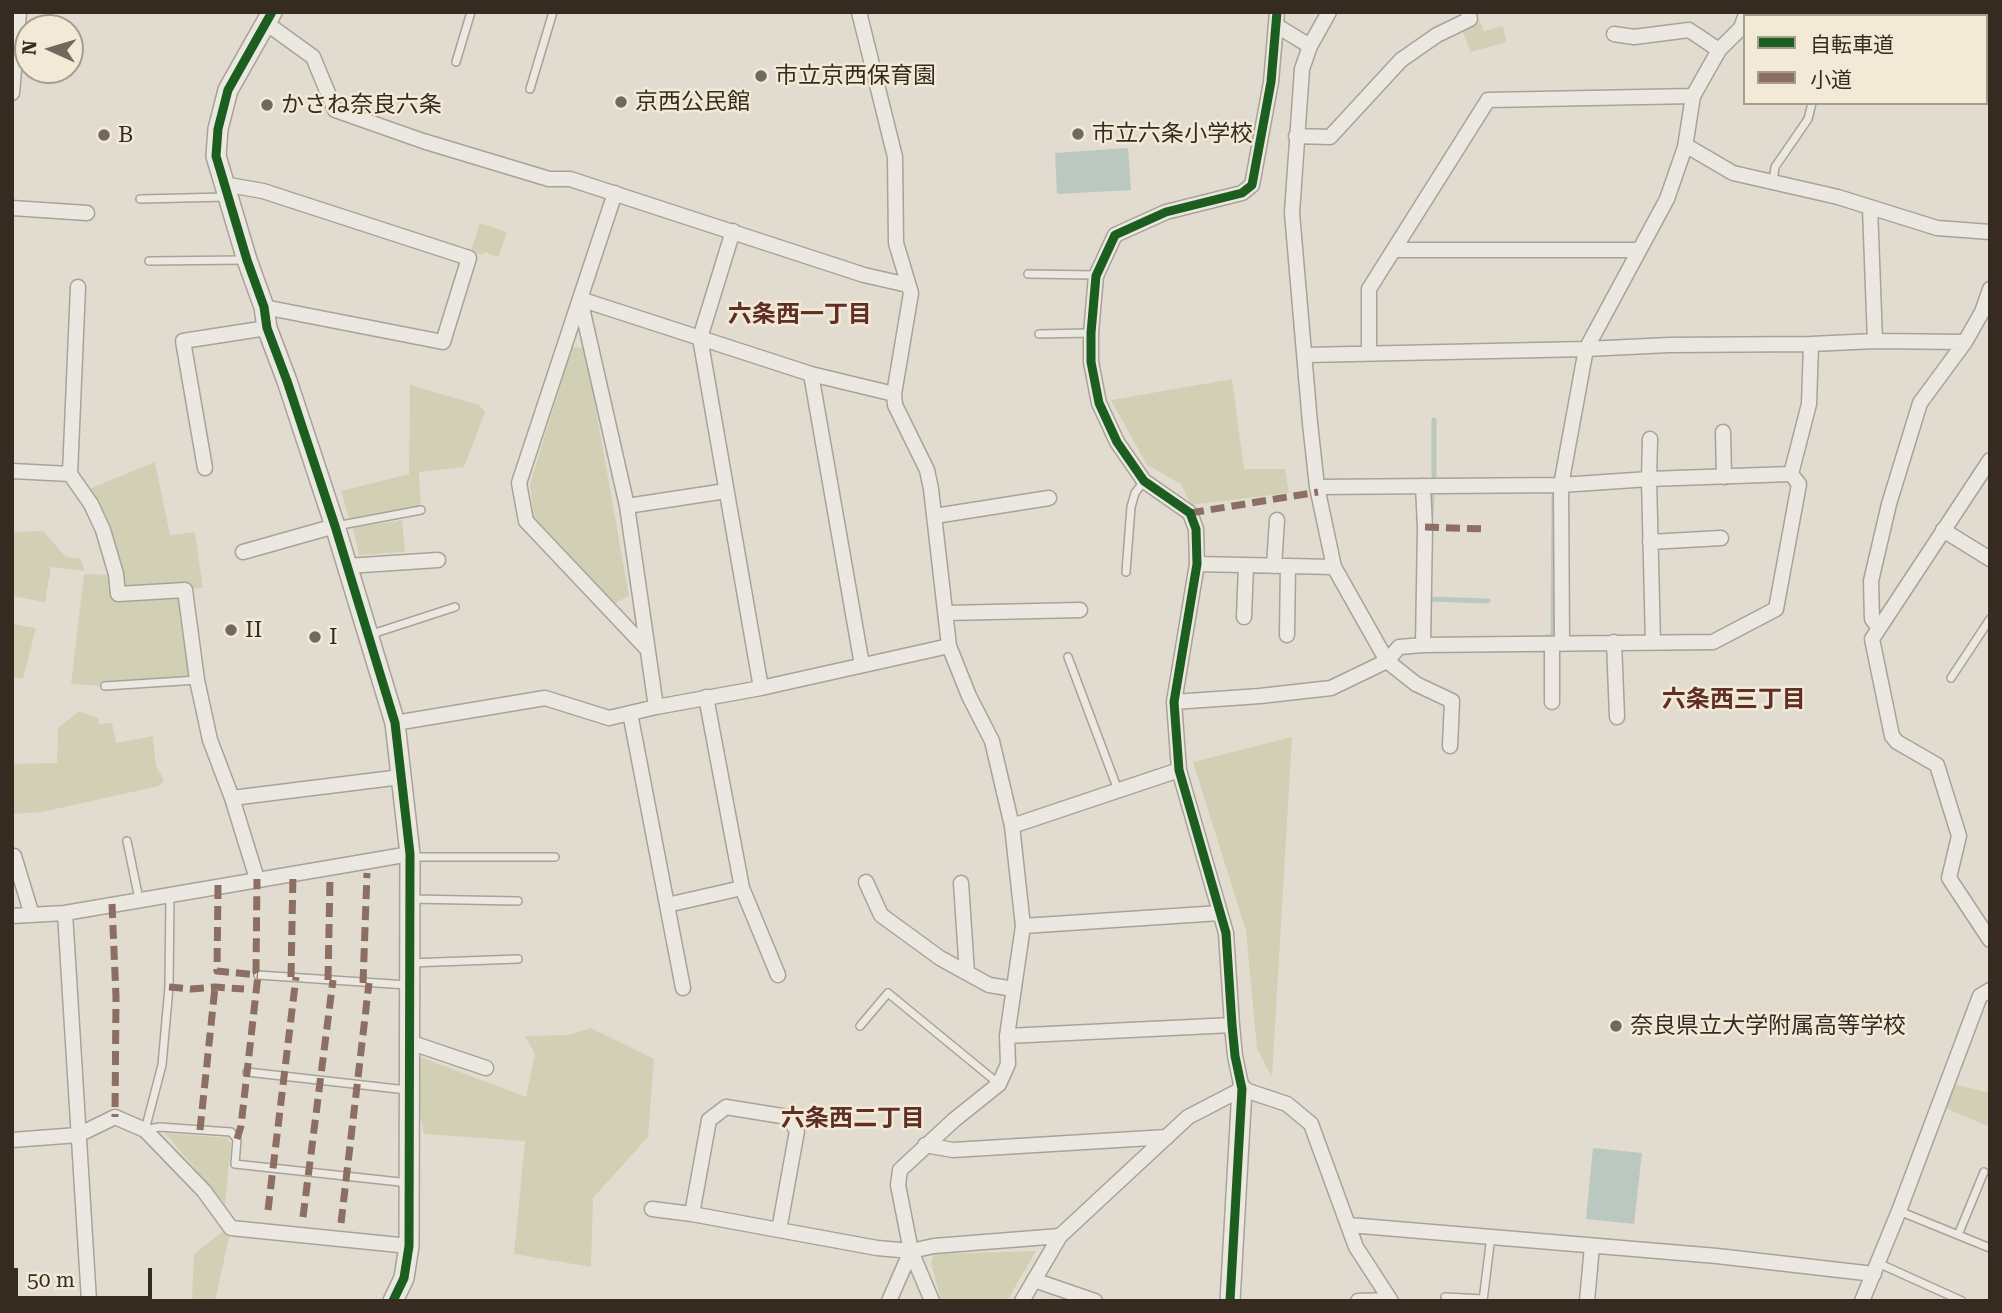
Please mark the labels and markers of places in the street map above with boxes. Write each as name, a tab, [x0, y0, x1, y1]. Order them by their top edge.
place label: 市立京西保育園	[775, 62, 936, 90]
marker: 市立京西保育園	[753, 68, 769, 84]
place label: 京西公民館	[635, 88, 750, 116]
place label: かさね奈良六条	[281, 91, 442, 119]
marker: 京西公民館	[613, 94, 629, 110]
marker: かさね奈良六条	[259, 97, 275, 113]
place label: 市立六条小学校	[1092, 120, 1253, 148]
place label: B	[118, 121, 133, 149]
marker: 市立六条小学校	[1070, 126, 1086, 142]
marker: B	[96, 127, 112, 143]
place label: II	[245, 616, 262, 644]
marker: II	[223, 622, 239, 638]
place label: I	[329, 623, 338, 651]
marker: I	[307, 629, 323, 645]
place label: 奈良県立大学附属高等学校	[1630, 1012, 1906, 1040]
marker: 奈良県立大学附属高等学校	[1608, 1018, 1624, 1034]

